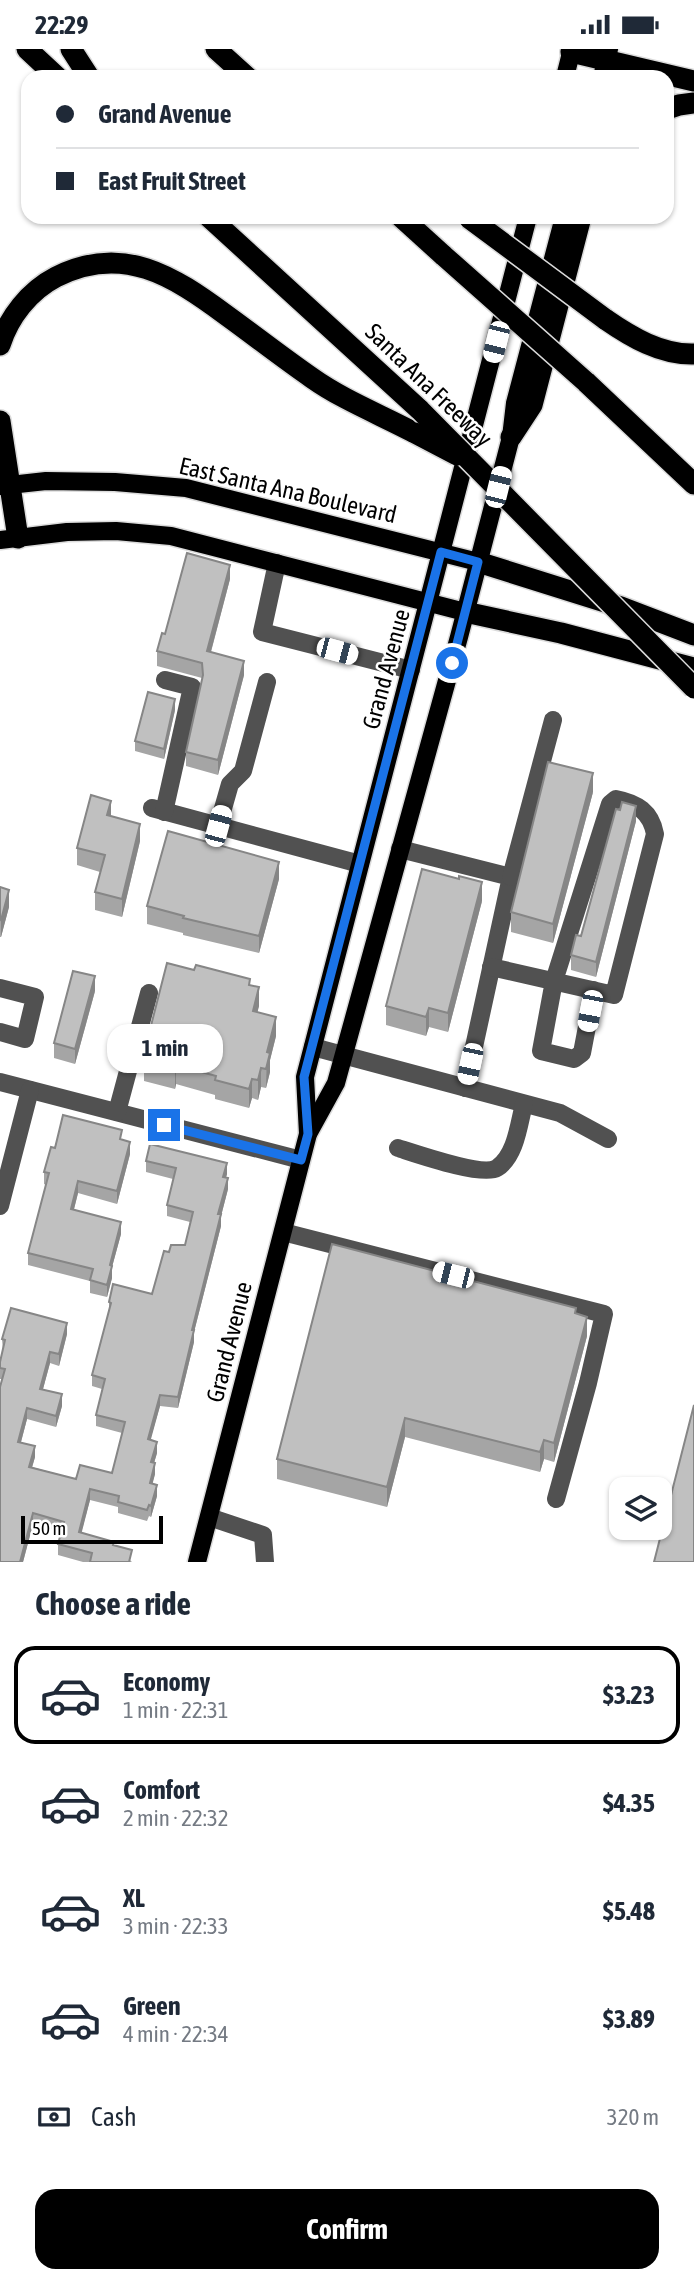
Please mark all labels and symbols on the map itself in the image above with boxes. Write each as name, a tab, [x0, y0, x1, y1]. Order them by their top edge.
street label: Santa Ana Freeway	[360, 318, 498, 452]
car	[481, 319, 512, 365]
street label: East Santa Ana Boulevard	[177, 452, 399, 528]
car	[483, 464, 514, 510]
street label: Grand Avenue	[357, 606, 415, 732]
car	[314, 635, 361, 667]
route start	[436, 647, 468, 679]
car	[203, 803, 234, 849]
car	[576, 988, 605, 1034]
callout: 1 min	[106, 1023, 222, 1073]
car	[456, 1041, 485, 1087]
route end	[148, 1109, 180, 1141]
car	[431, 1260, 476, 1290]
street label: Grand Avenue	[201, 1279, 257, 1405]
scale bar	[21, 1513, 163, 1545]

